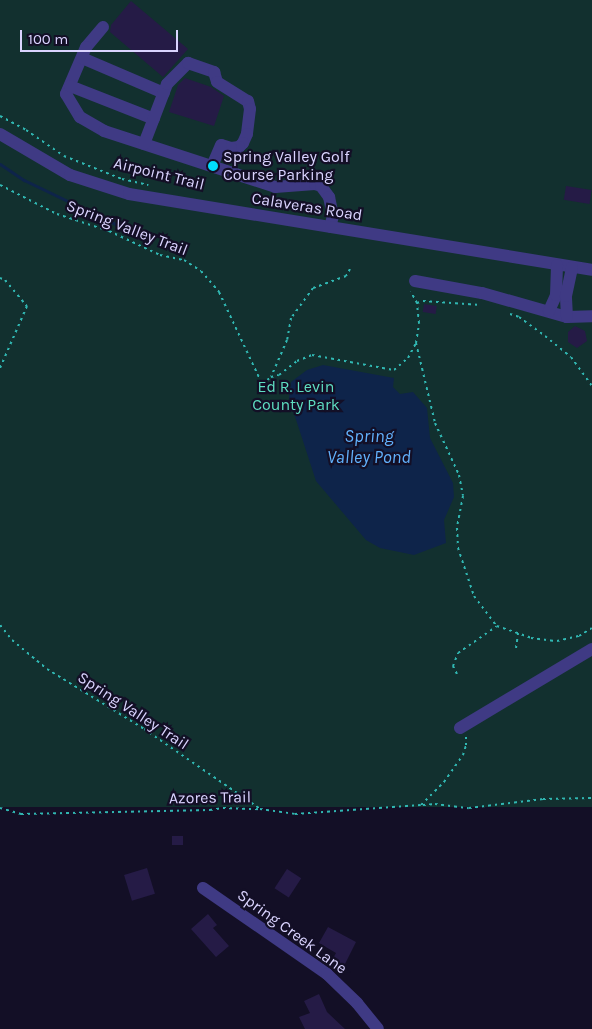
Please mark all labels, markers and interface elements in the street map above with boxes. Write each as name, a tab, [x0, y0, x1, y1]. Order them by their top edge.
scale bar	[22, 20, 180, 52]
text: 100 m	[28, 30, 68, 48]
place label: Spring Valley Golf Course Parking	[223, 147, 350, 185]
street label: Airpoint Trail	[112, 153, 206, 195]
marker: Spring Valley Golf Course Parking	[207, 160, 219, 172]
street label: Calaveras Road	[250, 189, 364, 225]
street label: Spring Valley Trail	[64, 196, 190, 260]
park label: Ed R. Levin County Park	[252, 377, 340, 415]
water label: Spring Valley Pond	[327, 426, 411, 468]
street label: Spring Valley Trail	[74, 668, 192, 754]
street label: Azores Trail	[169, 788, 251, 808]
street label: Spring Creek Lane	[233, 886, 351, 978]

